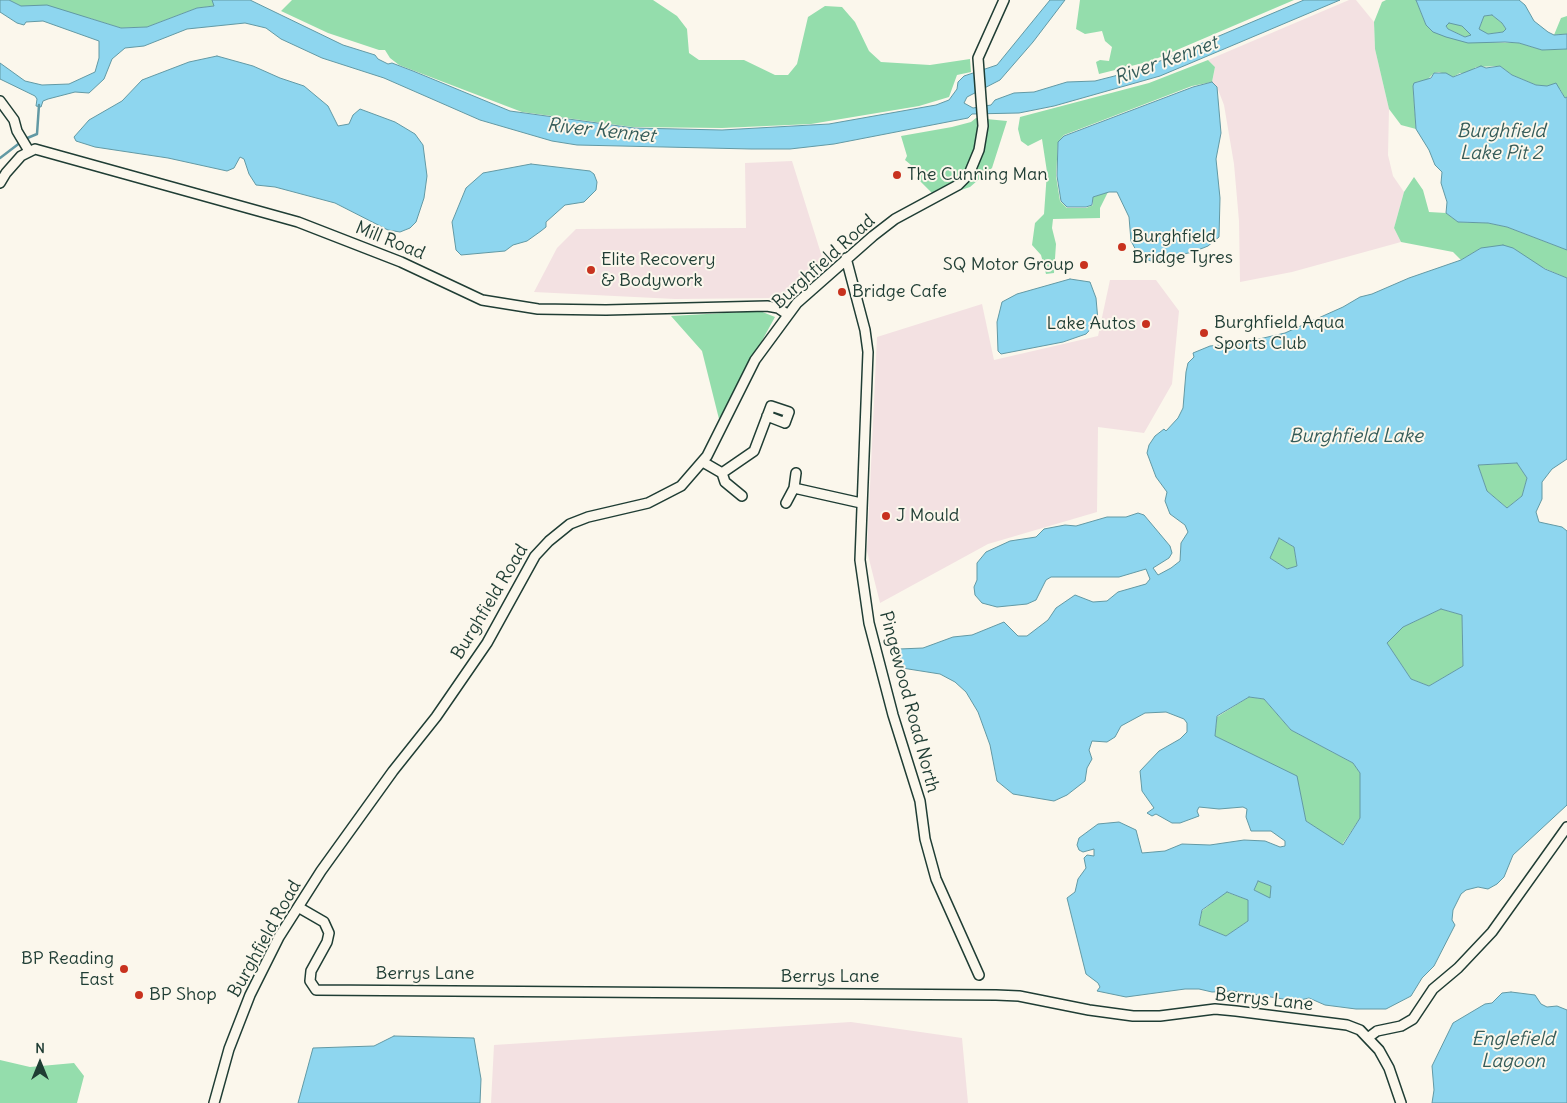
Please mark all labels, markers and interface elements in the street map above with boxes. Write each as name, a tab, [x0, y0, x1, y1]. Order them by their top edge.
water label: River Kennet	[1111, 32, 1221, 90]
water label: River Kennet	[546, 114, 656, 148]
water label: Burghfield Lake Pit 2	[1457, 121, 1545, 165]
place label: The Cunning Man	[907, 164, 1048, 186]
marker: The Cunning Man	[891, 169, 903, 181]
street label: Burghfield Road	[768, 210, 880, 314]
street label: Mill Road	[352, 217, 428, 265]
place label: Burghfield Bridge Tyres	[1132, 226, 1233, 268]
marker: Burghfield Bridge Tyres	[1116, 241, 1128, 253]
place label: Elite Recovery & Bodywork	[601, 249, 715, 292]
place label: SQ Motor Group	[943, 254, 1074, 276]
marker: SQ Motor Group	[1078, 259, 1090, 271]
marker: Elite Recovery & Bodywork	[585, 264, 597, 276]
place label: Bridge Cafe	[852, 281, 947, 303]
marker: Bridge Cafe	[836, 286, 848, 298]
place label: Burghfield Aqua Sports Club	[1214, 312, 1345, 354]
place label: Lake Autos	[1047, 313, 1136, 335]
marker: Lake Autos	[1140, 318, 1152, 330]
marker: Burghfield Aqua Sports Club	[1198, 327, 1210, 339]
water label: Burghfield Lake	[1289, 426, 1423, 448]
place label: J Mould	[896, 505, 959, 527]
marker: J Mould	[880, 510, 892, 522]
street label: Burghfield Road	[447, 540, 533, 664]
street label: Pingewood Road North	[874, 609, 944, 795]
street label: Burghfield Road	[224, 877, 306, 1001]
place label: BP Reading East	[21, 948, 114, 991]
marker: BP Reading East	[118, 963, 130, 975]
street label: Berrys Lane	[376, 963, 474, 985]
street label: Berrys Lane	[781, 966, 879, 988]
place label: BP Shop	[149, 984, 217, 1006]
street label: Berrys Lane	[1214, 984, 1314, 1016]
marker: BP Shop	[133, 989, 145, 1001]
water label: Englefield Lagoon	[1471, 1029, 1555, 1073]
north arrow	[15, 1038, 65, 1088]
text: N	[35, 1039, 45, 1057]

